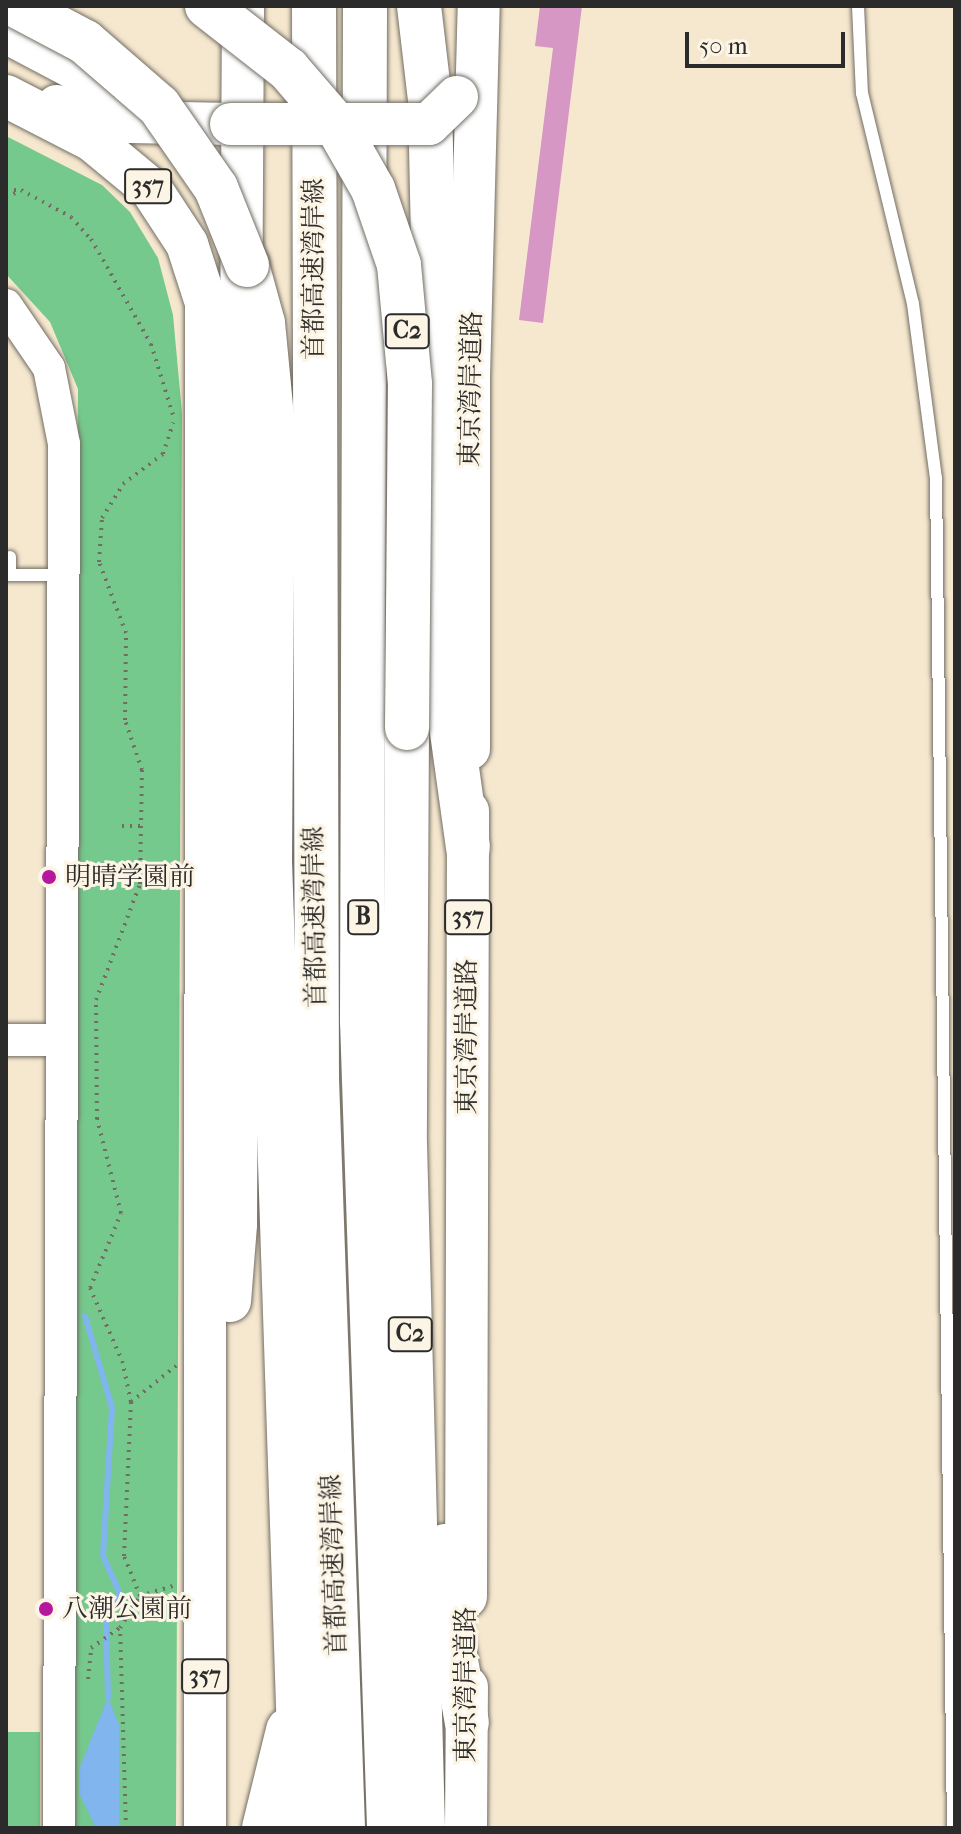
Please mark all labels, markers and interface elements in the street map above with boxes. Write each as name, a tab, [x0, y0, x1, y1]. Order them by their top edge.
scale bar	[689, 16, 849, 66]
text: 50 m	[699, 32, 748, 60]
road number: 357	[124, 166, 172, 206]
street label: 首都高速湾岸線	[298, 178, 330, 360]
road number: C2	[383, 311, 431, 351]
street label: 東京湾岸道路	[454, 311, 488, 467]
street label: 首都高速湾岸線	[298, 826, 332, 1008]
place label: 明晴学園前	[65, 861, 195, 893]
marker: 明晴学園前	[40, 868, 58, 886]
road number: B	[347, 897, 379, 937]
road number: 357	[444, 897, 492, 937]
street label: 東京湾岸道路	[451, 959, 483, 1115]
road number: C2	[386, 1314, 434, 1354]
street label: 首都高速湾岸線	[315, 1474, 353, 1656]
place label: 八潮公園前	[62, 1593, 192, 1625]
marker: 八潮公園前	[37, 1600, 55, 1618]
street label: 東京湾岸道路	[450, 1607, 482, 1763]
road number: 357	[181, 1656, 229, 1696]

